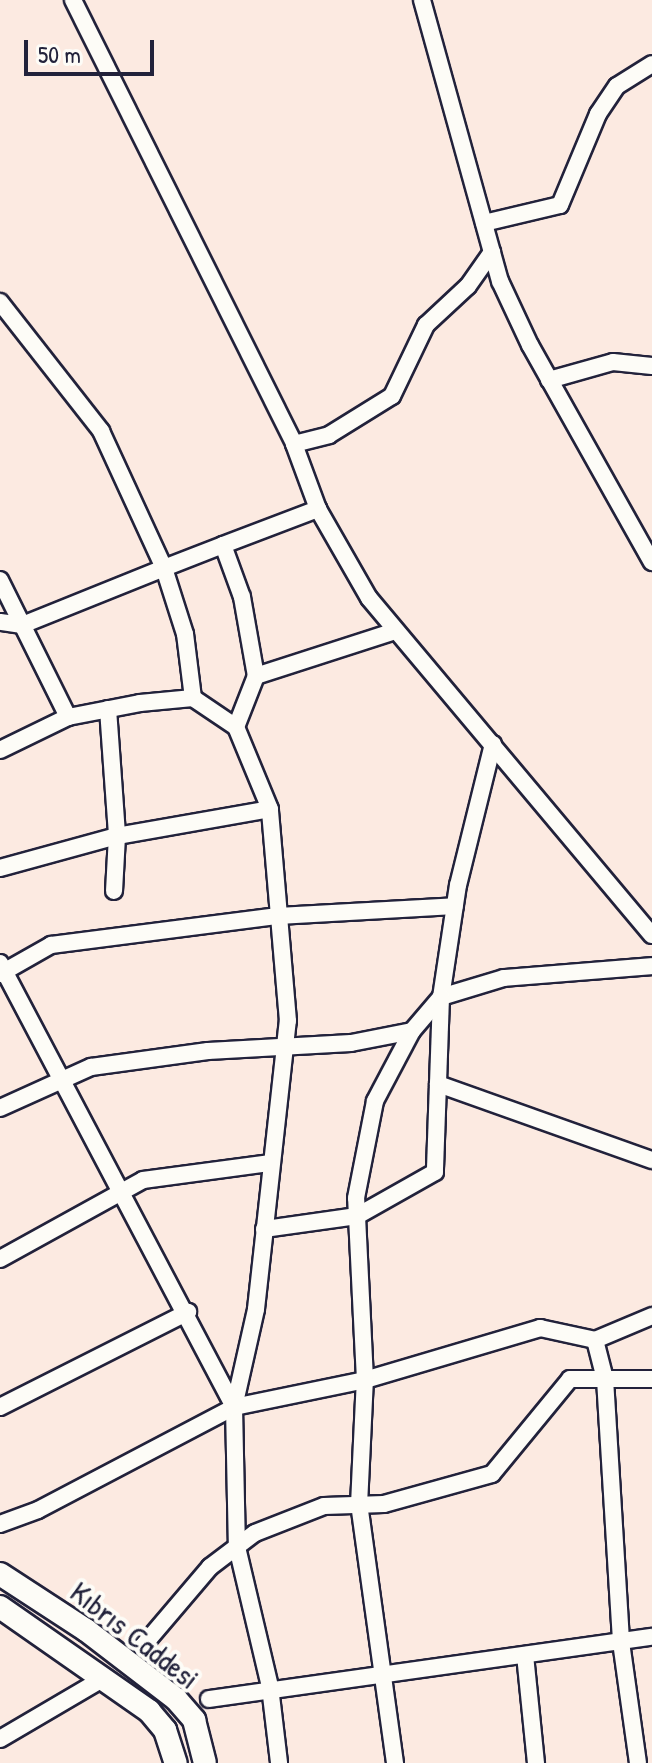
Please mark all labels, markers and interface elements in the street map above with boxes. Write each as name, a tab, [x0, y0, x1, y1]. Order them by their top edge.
scale bar	[28, 24, 158, 74]
text: 50 m	[38, 38, 81, 70]
street label: Kıbrıs Caddesi	[64, 1574, 206, 1696]

